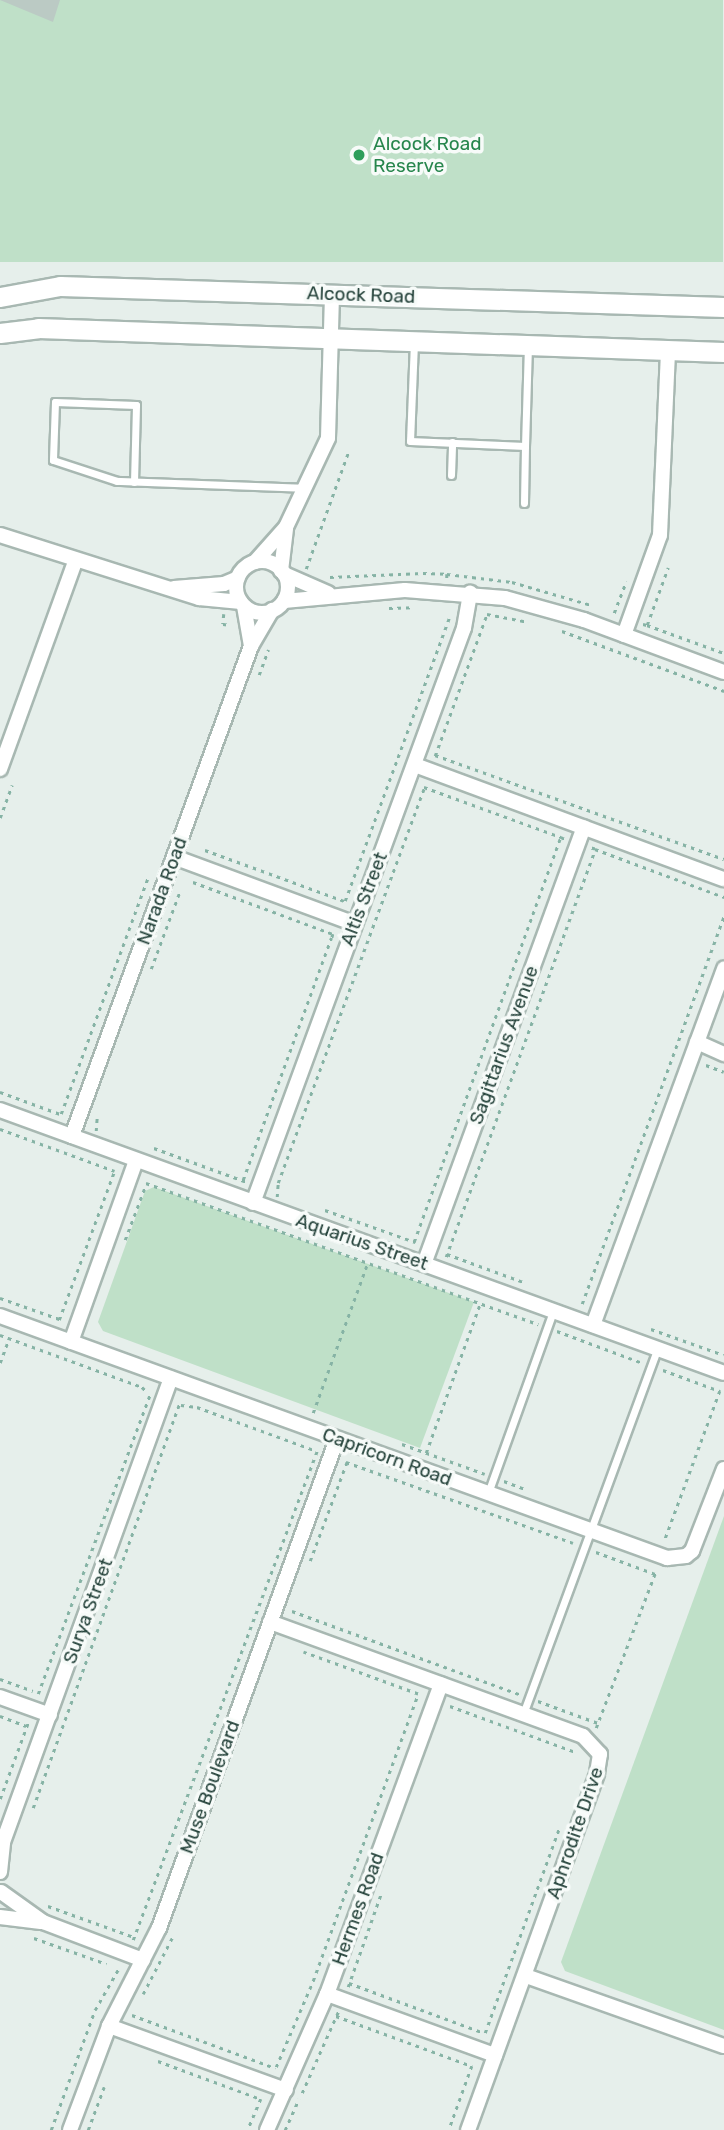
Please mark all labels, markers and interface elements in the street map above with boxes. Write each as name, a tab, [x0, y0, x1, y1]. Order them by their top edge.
place label: Alcock Road Reserve	[373, 133, 482, 177]
marker: Alcock Road Reserve	[351, 147, 367, 163]
street label: Alcock Road	[306, 282, 416, 308]
street label: Narada Road	[132, 834, 192, 948]
street label: Altis Street	[336, 849, 392, 949]
street label: Sagittarius Avenue	[465, 962, 543, 1128]
street label: Aquarius Street	[293, 1209, 431, 1275]
street label: Capricorn Road	[319, 1423, 455, 1491]
street label: Surya Street	[58, 1555, 118, 1667]
street label: Muse Boulevard	[175, 1717, 245, 1857]
street label: Aphrodite Drive	[542, 1764, 608, 1902]
street label: Hermes Road	[327, 1850, 389, 1968]

